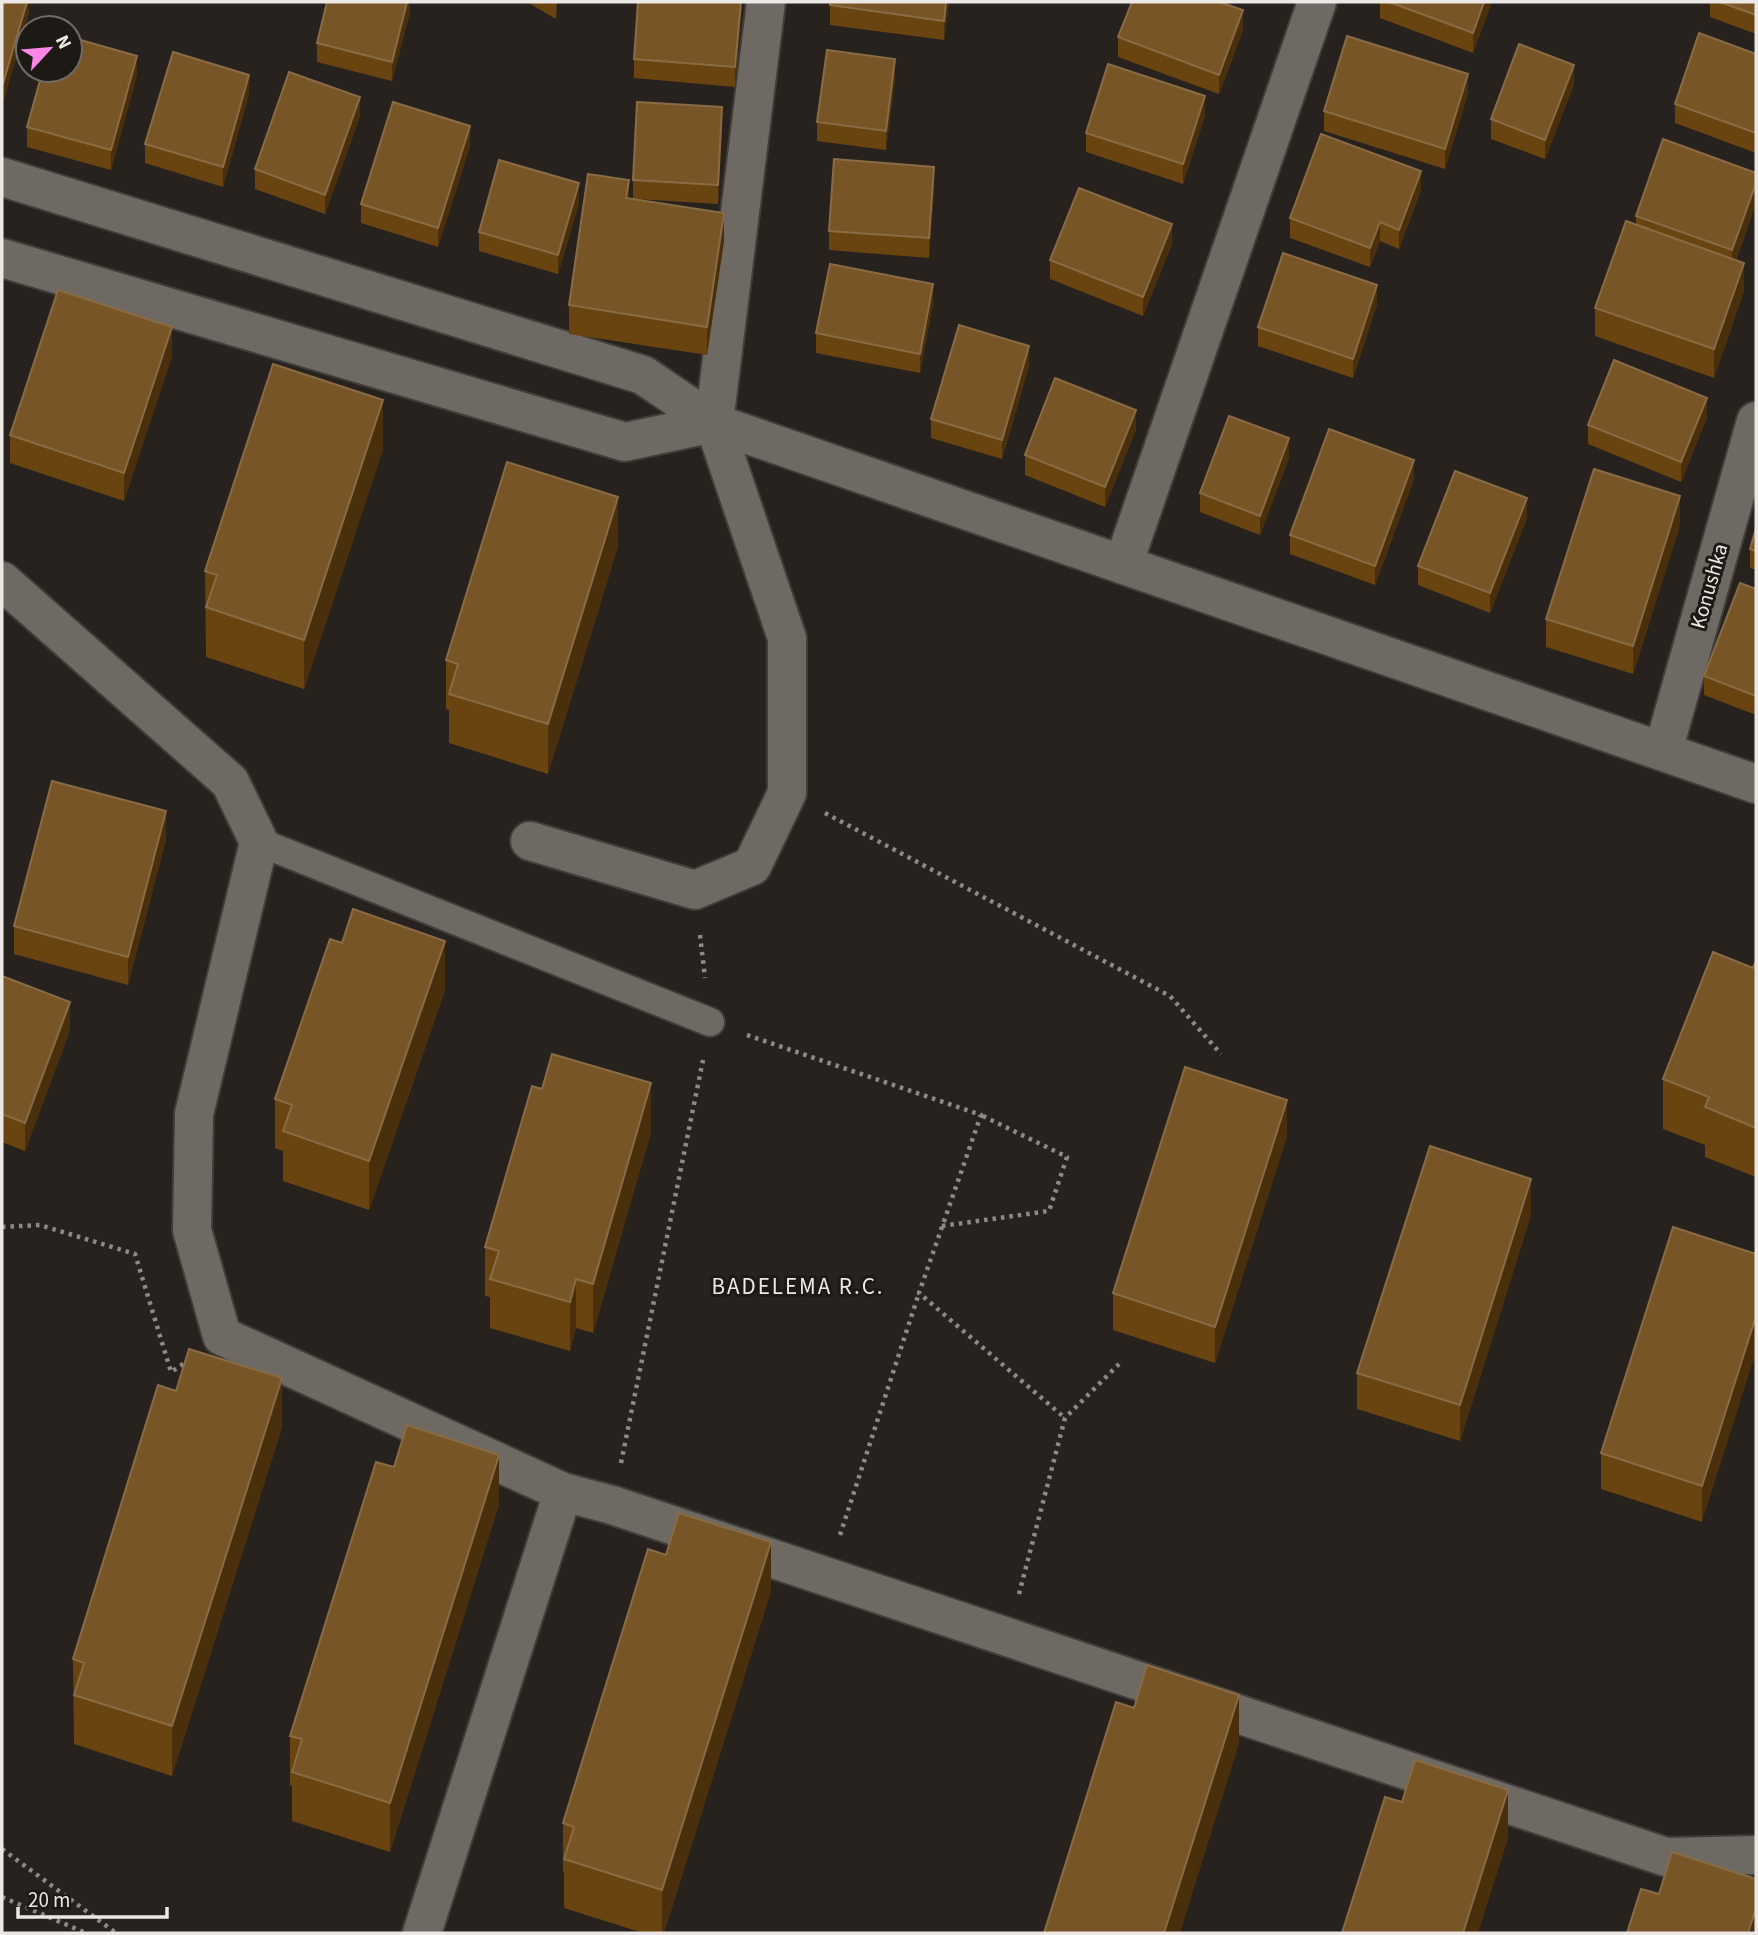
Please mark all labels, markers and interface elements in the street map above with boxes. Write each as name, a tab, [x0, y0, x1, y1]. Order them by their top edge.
north arrow	[14, 14, 84, 84]
text: N	[48, 31, 78, 54]
street label: Konushka	[1683, 540, 1735, 632]
district label: BADELEMA R.C.	[711, 1270, 885, 1303]
scale bar	[18, 1876, 166, 1920]
text: 20 m	[28, 1885, 70, 1915]

